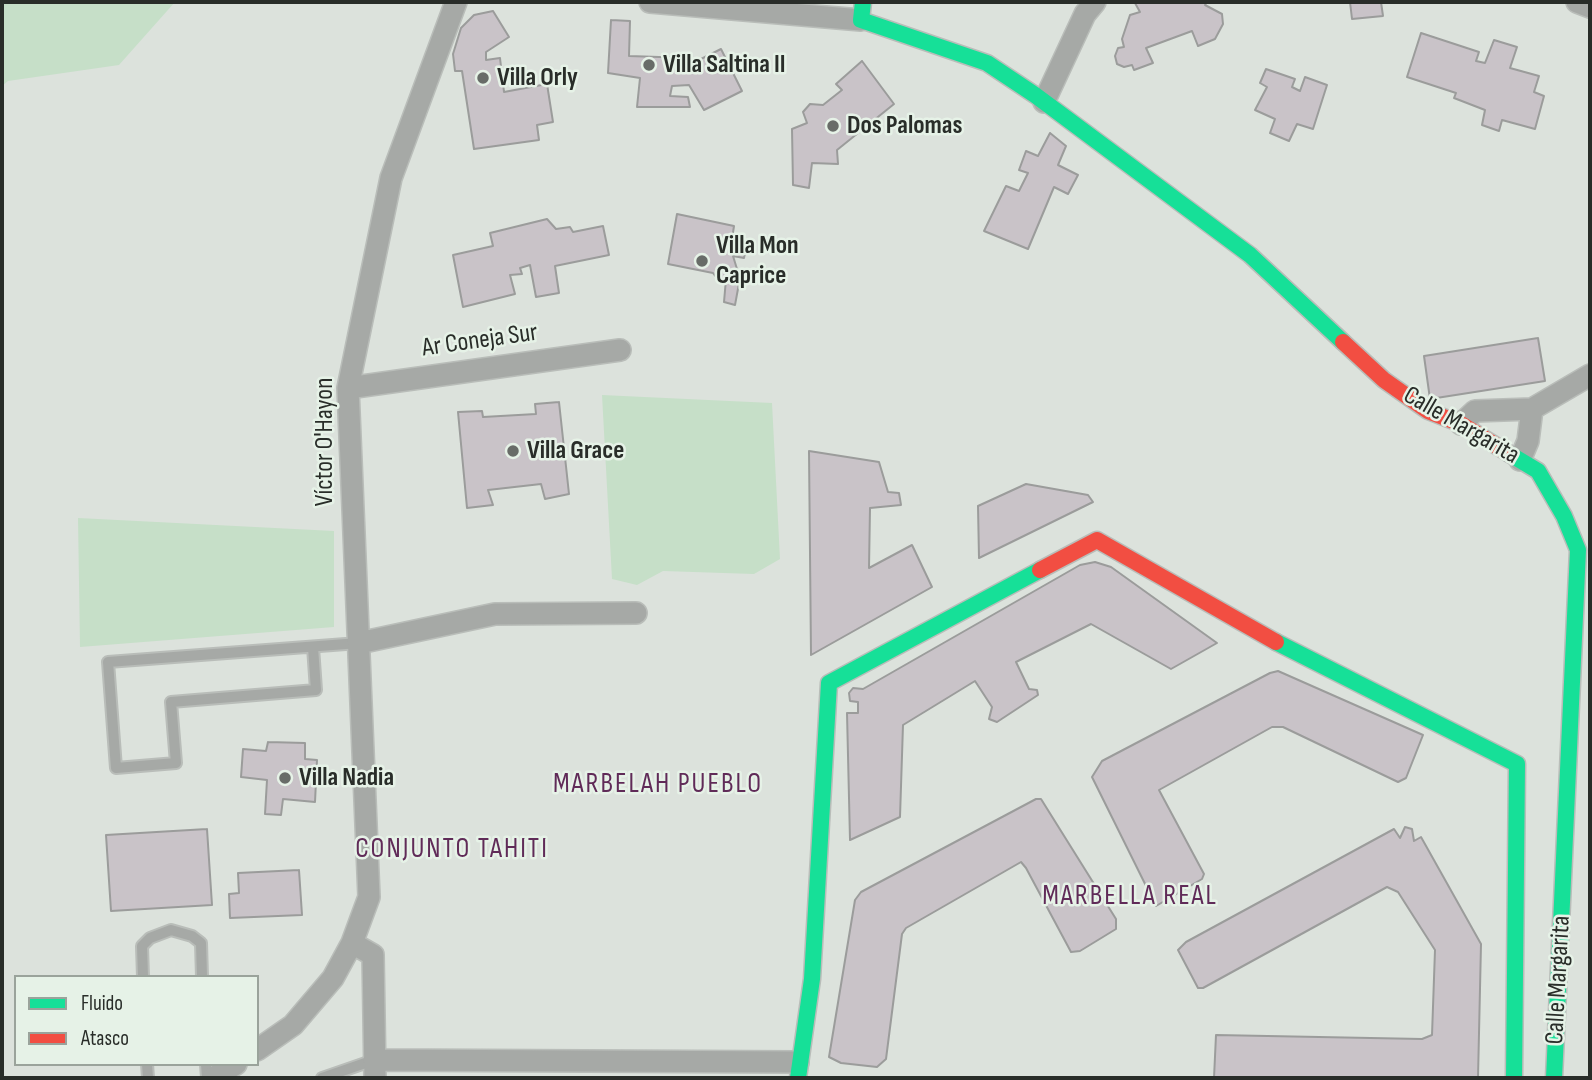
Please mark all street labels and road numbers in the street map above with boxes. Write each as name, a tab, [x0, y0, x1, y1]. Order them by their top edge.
street label: Ar Coneja Sur	[420, 317, 540, 365]
street label: Víctor O'Hayon	[309, 378, 341, 506]
street label: Calle Margarita	[1397, 380, 1525, 472]
street label: Calle Margarita	[1540, 915, 1578, 1045]

